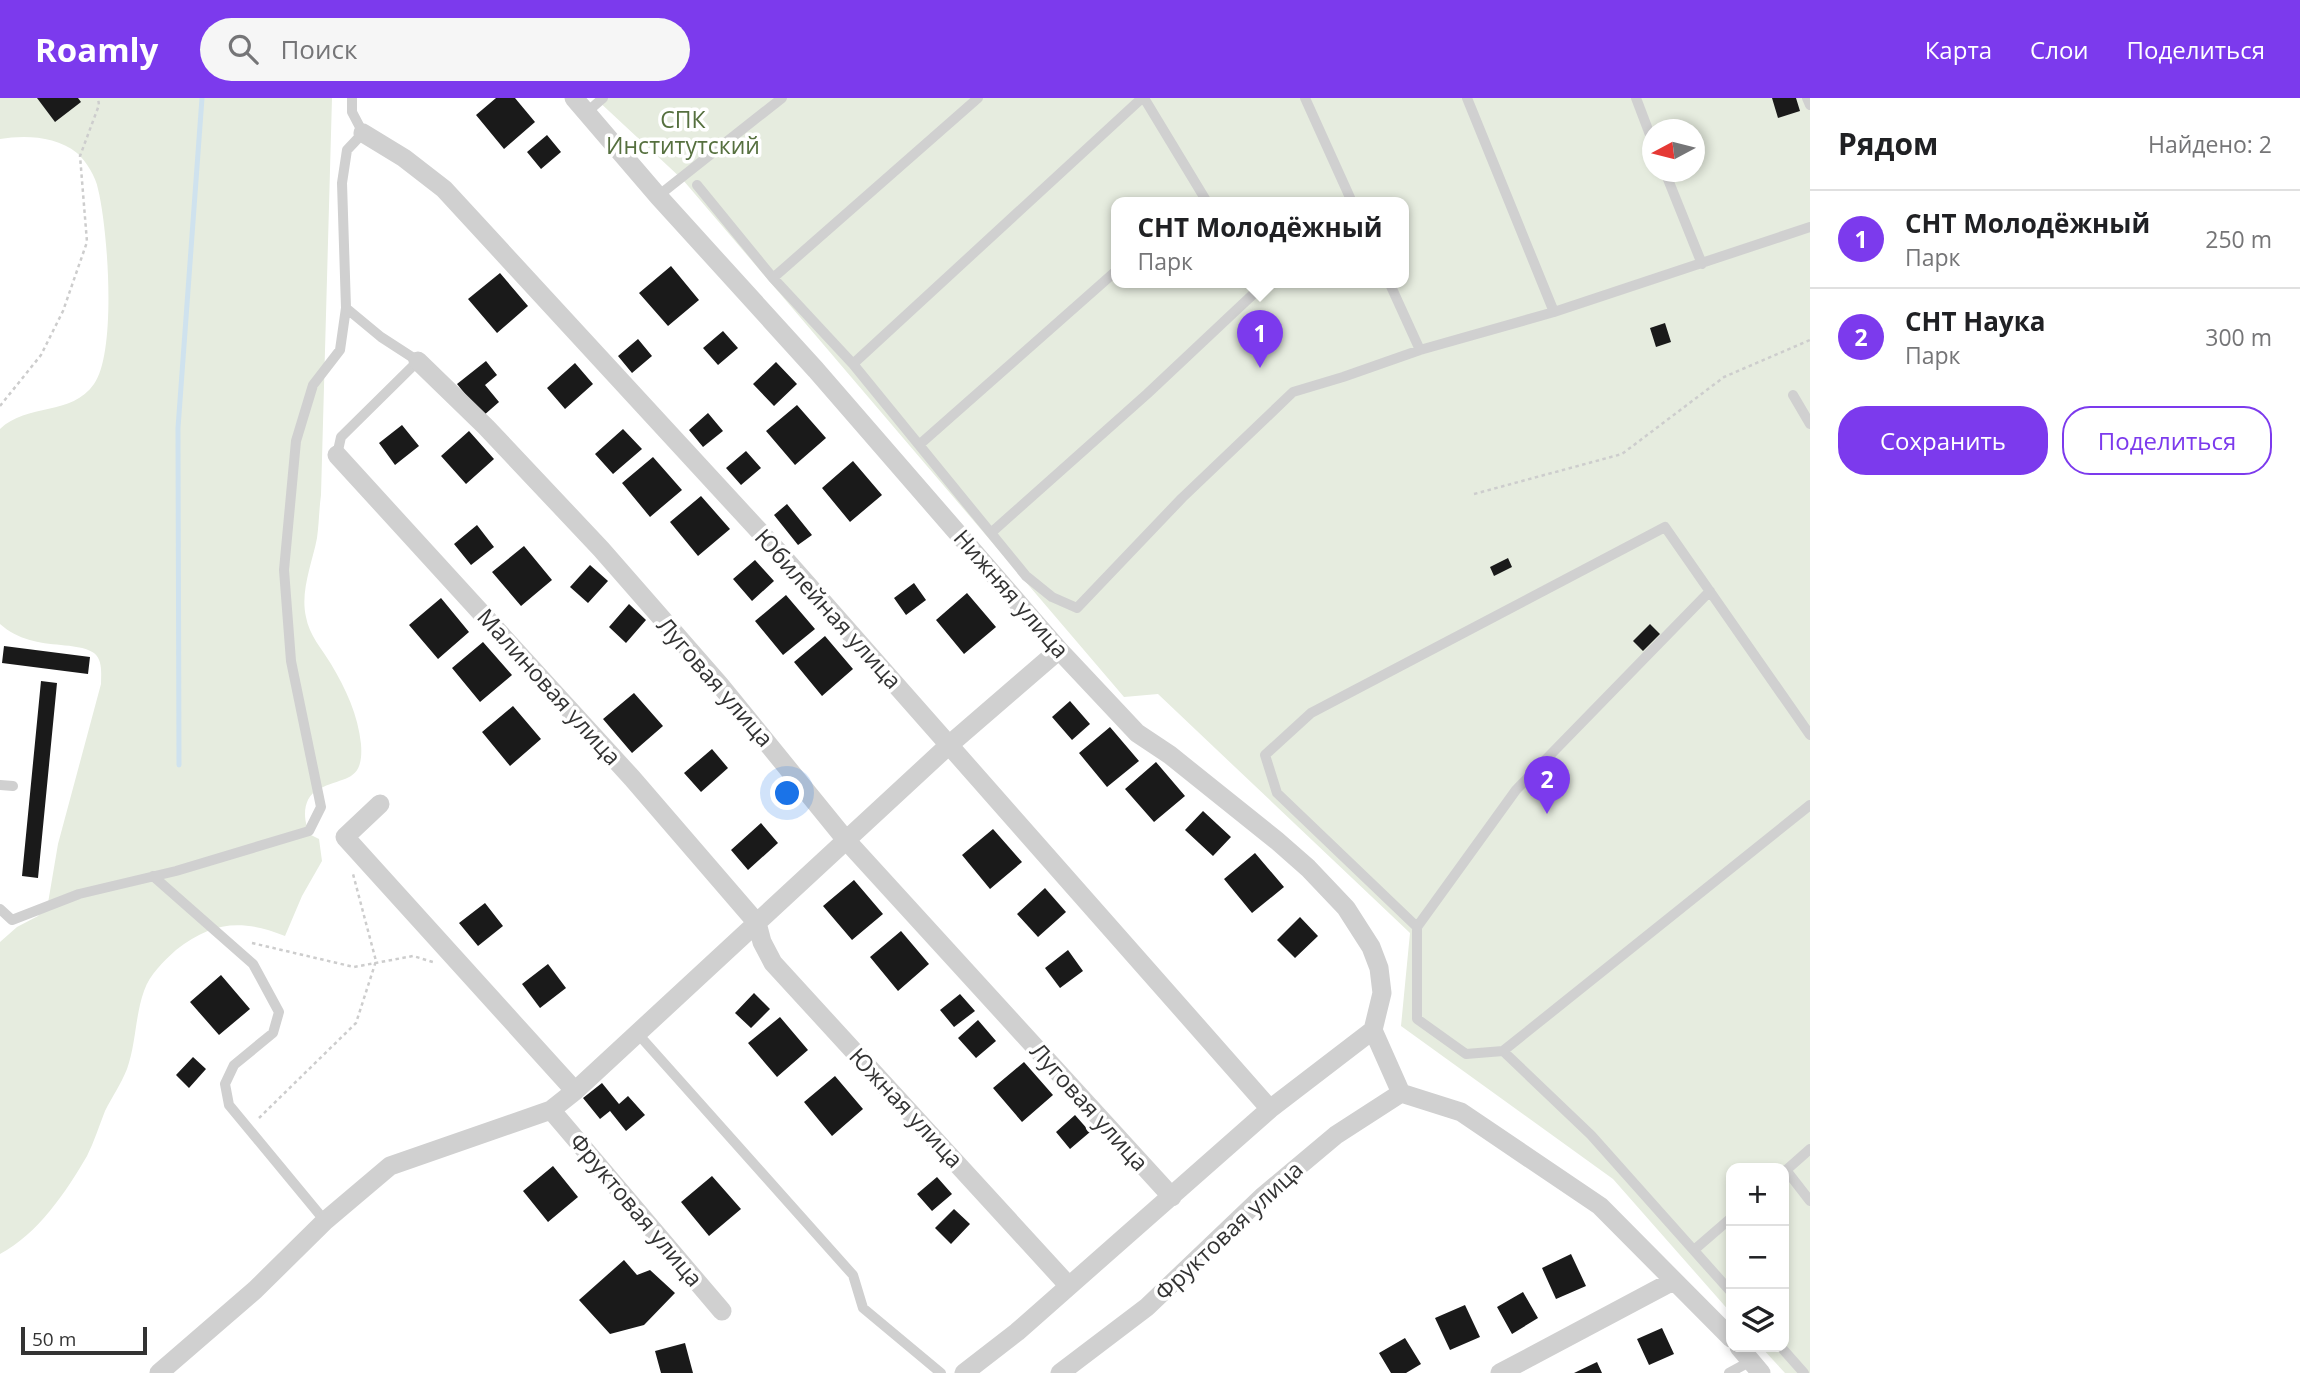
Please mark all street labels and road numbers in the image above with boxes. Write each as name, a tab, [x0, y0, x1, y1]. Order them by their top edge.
street label: Юбилейная улица	[748, 521, 909, 695]
street label: Нижняя улица	[947, 522, 1077, 665]
street label: Малиновая улица	[471, 601, 629, 772]
street label: Луговая улица	[650, 609, 781, 753]
street label: Луговая улица	[1023, 1035, 1156, 1177]
street label: Южная улица	[843, 1040, 971, 1174]
street label: Фруктовая улица	[563, 1126, 711, 1293]
street label: Фруктовая улица	[1147, 1153, 1309, 1307]

